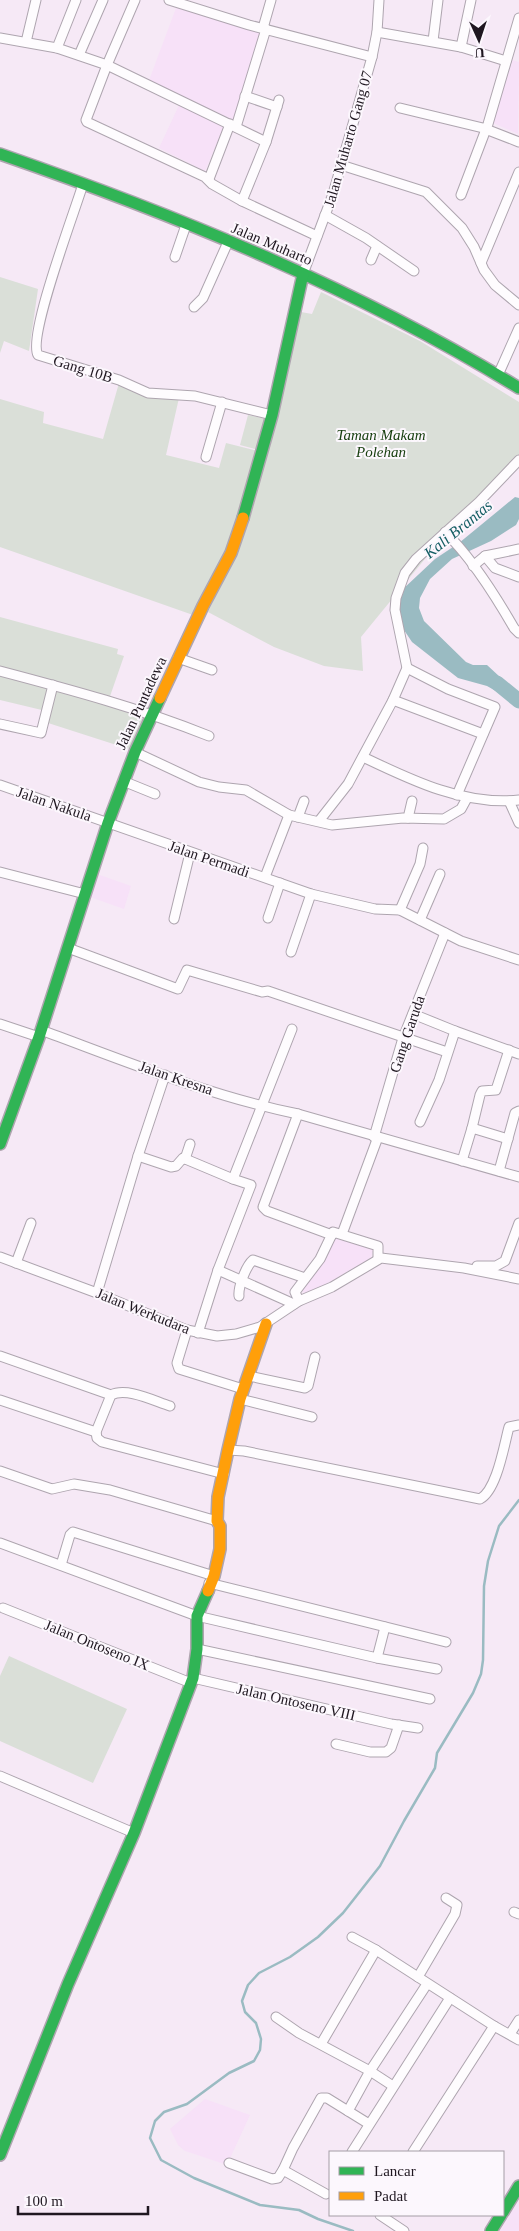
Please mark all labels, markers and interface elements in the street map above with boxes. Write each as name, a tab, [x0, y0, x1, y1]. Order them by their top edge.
north arrow	[454, 15, 504, 65]
text: U	[474, 45, 485, 60]
street label: Jalan Muharto Gang 07	[321, 68, 375, 209]
street label: Jalan Muharto	[229, 220, 315, 268]
street label: Gang 10B	[51, 352, 115, 386]
park label: Taman Makam Polehan	[336, 427, 426, 460]
water label: Kali Brantas	[420, 497, 495, 562]
street label: Jalan Puntadewa	[113, 654, 170, 752]
street label: Jalan Nakula	[15, 784, 94, 824]
street label: Jalan Permadi	[166, 838, 252, 880]
street label: Gang Garuda	[386, 993, 428, 1075]
street label: Jalan Kresna	[137, 1058, 215, 1098]
street label: Jalan Werkudara	[94, 1285, 193, 1337]
street label: Jalan Ontoseno IX	[42, 1617, 152, 1673]
street label: Jalan Ontoseno VIII	[235, 1681, 357, 1723]
legend	[329, 2151, 504, 2216]
text: Lancar	[374, 2163, 416, 2179]
scale bar	[18, 2184, 148, 2216]
text: Padat	[374, 2188, 408, 2204]
text: 100 m	[25, 2193, 63, 2209]

